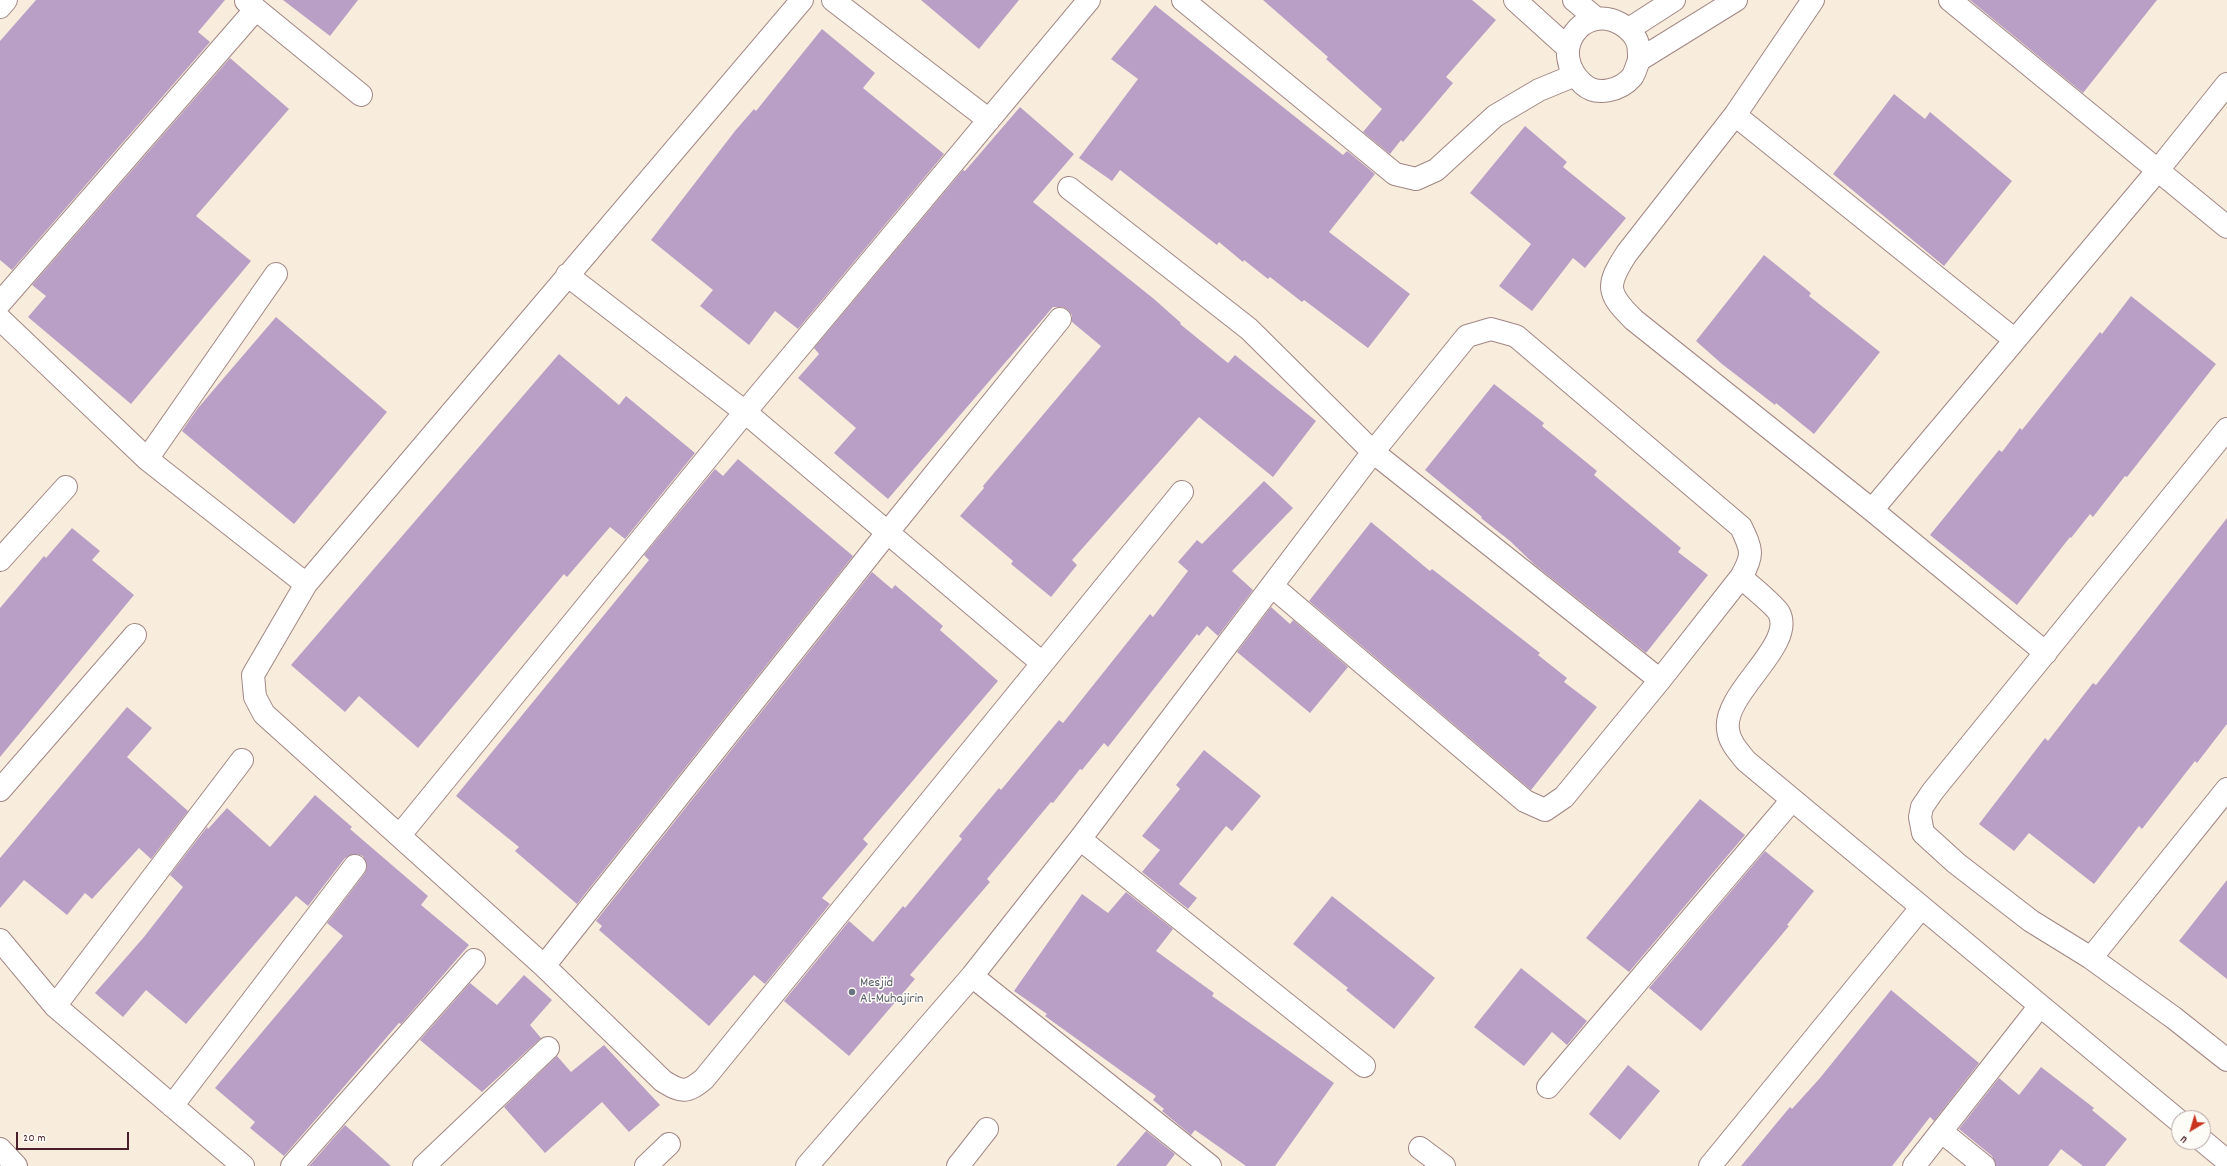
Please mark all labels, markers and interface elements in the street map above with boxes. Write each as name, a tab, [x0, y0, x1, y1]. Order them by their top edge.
place label: Mesjid Al-Muhajirin	[860, 976, 923, 1008]
marker: Mesjid Al-Muhajirin	[847, 987, 857, 997]
north arrow	[2171, 1110, 2211, 1150]
scale bar	[18, 1124, 131, 1150]
text: 20 m	[23, 1130, 46, 1147]
text: U	[2177, 1131, 2191, 1147]

